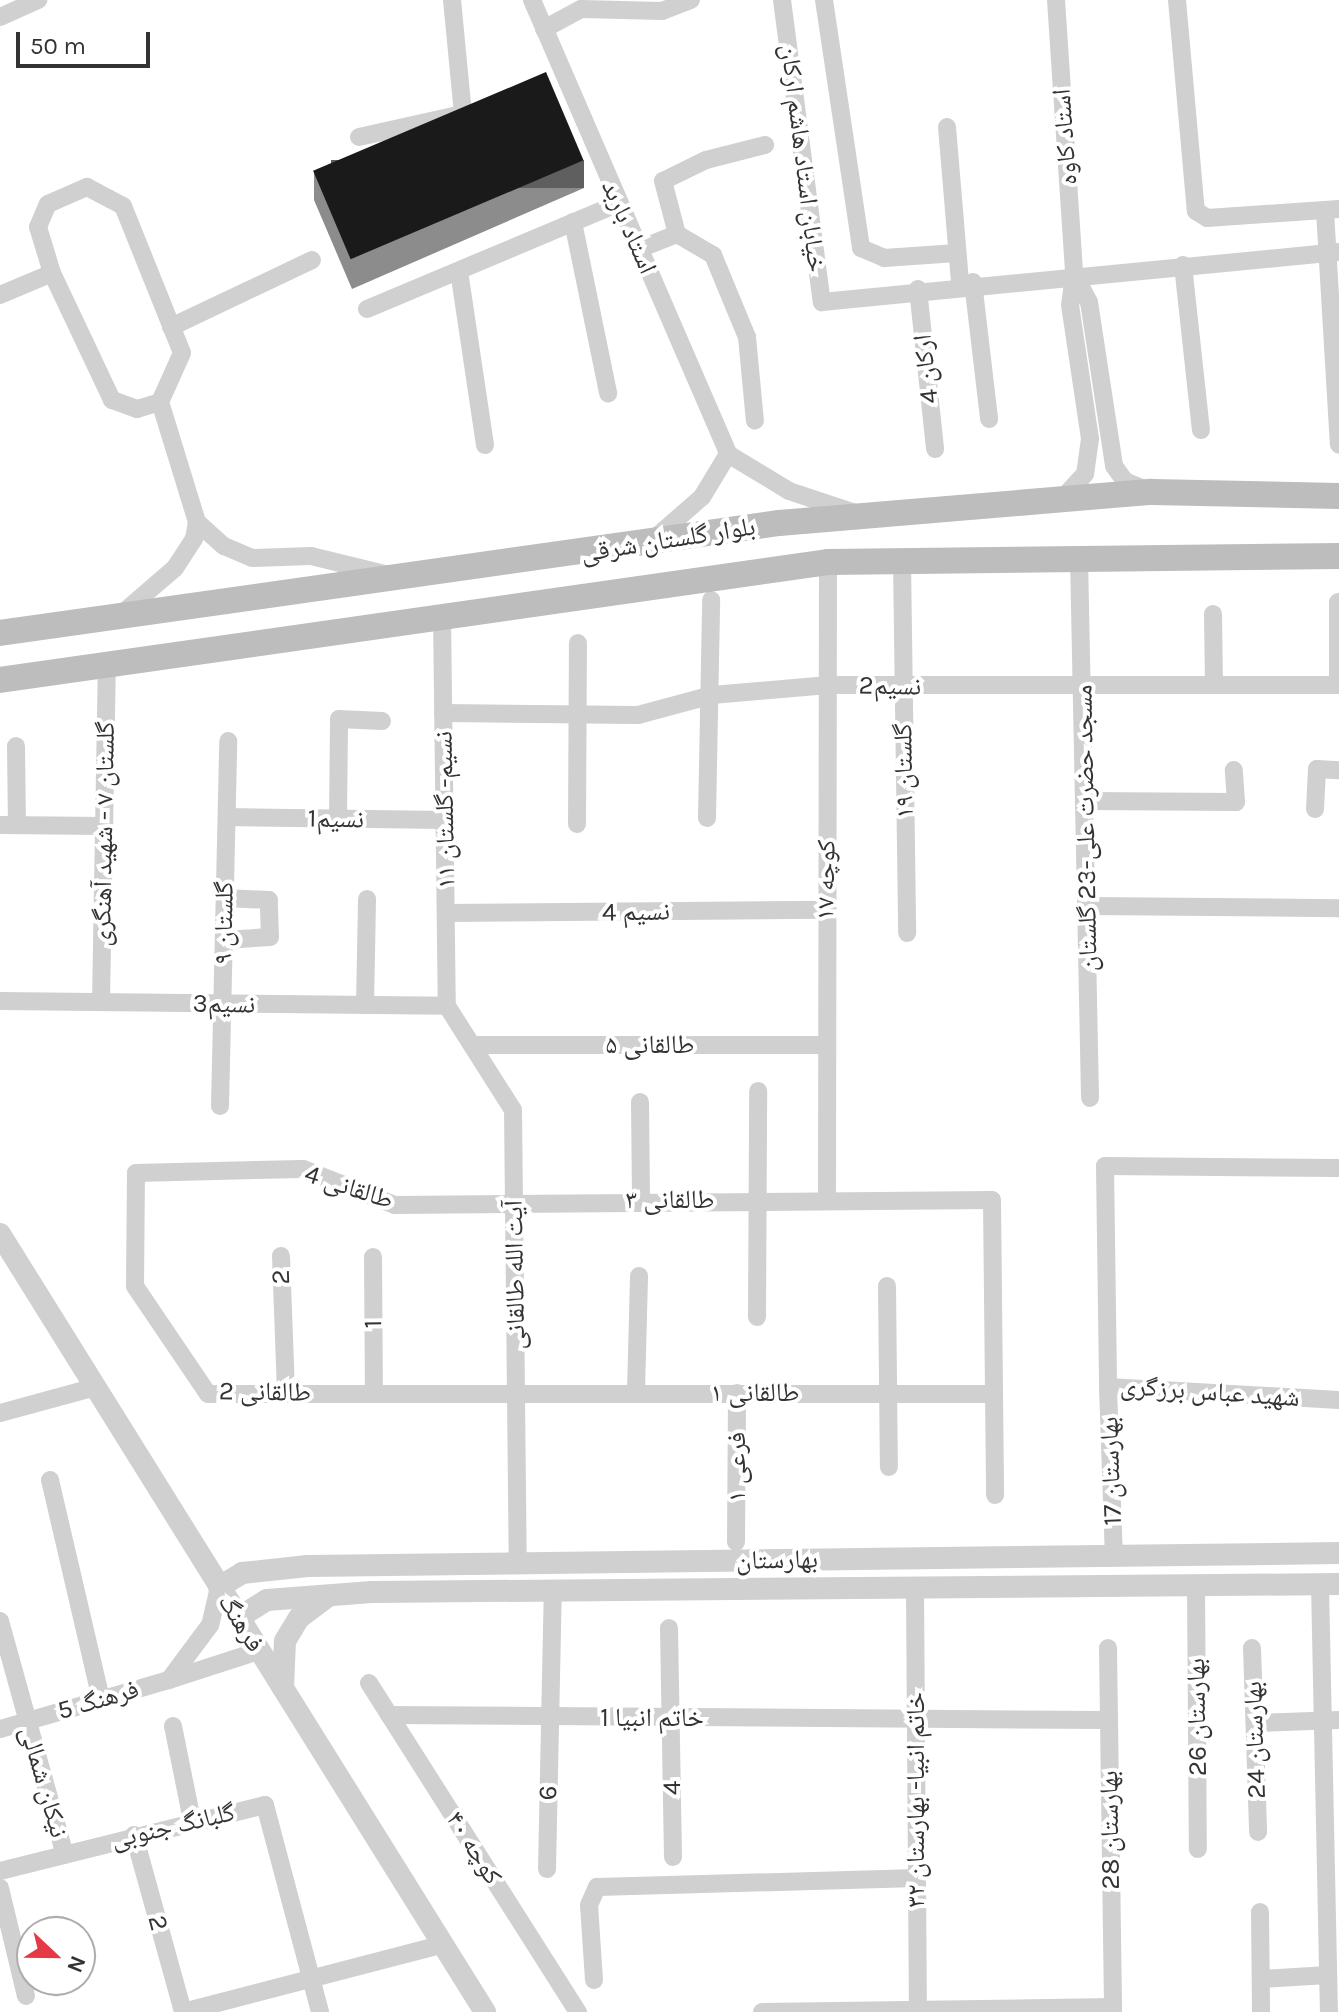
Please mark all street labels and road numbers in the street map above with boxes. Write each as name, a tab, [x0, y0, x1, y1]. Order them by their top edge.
street label: خیابان استاد هاشم ارکان	[774, 42, 832, 274]
street label: استاد کاوه	[1046, 88, 1084, 186]
street label: استاد باربد	[595, 175, 663, 279]
street label: ارکان 4	[907, 333, 945, 405]
street label: بلوار گلستان شرقی	[579, 511, 757, 569]
street label: نسیم2	[858, 670, 922, 702]
street label: مسجد حضرت علی-23 گلستان	[1068, 684, 1104, 972]
street label: گلستان ۷ - شهید آهنگری	[86, 721, 122, 947]
street label: گلستان ۱۹	[888, 723, 920, 819]
street label: نسیم- گلستان ۱۱	[428, 731, 462, 889]
street label: نسیم1	[308, 803, 364, 835]
street label: کوچه ۱۷	[810, 839, 842, 921]
street label: گلستان ۹	[208, 881, 240, 965]
street label: نسیم 4	[602, 896, 670, 928]
street label: نسیم3	[192, 988, 256, 1020]
street label: طالقانی ۵	[606, 1029, 694, 1061]
street label: طالقانی 4	[301, 1158, 397, 1216]
street label: طالقانی ۳	[626, 1184, 714, 1216]
street label: آیت الله طالقانی	[498, 1200, 532, 1350]
street label: 2	[265, 1269, 297, 1285]
street label: 1	[357, 1319, 389, 1329]
street label: شهید عباس برزگری	[1119, 1370, 1301, 1414]
street label: طالقانی 2	[219, 1376, 311, 1408]
street label: طالقانی ۱	[711, 1377, 799, 1409]
street label: بهارستان 17	[1094, 1416, 1128, 1526]
street label: فرعی ۱	[721, 1432, 753, 1502]
street label: بهارستان	[736, 1544, 818, 1576]
street label: فرهنگ	[211, 1588, 271, 1658]
street label: بهارستان 26	[1180, 1658, 1214, 1776]
street label: فرهنگ 5	[54, 1674, 142, 1726]
street label: بهارستان 24	[1237, 1681, 1273, 1799]
street label: خاتم انبیا- بهارستان ۳۲	[900, 1692, 932, 1908]
street label: خاتم انبیا 1	[600, 1702, 704, 1734]
street label: نیکان شمالی	[13, 1723, 75, 1841]
street label: بهارستان 28	[1093, 1770, 1127, 1890]
street label: 4	[656, 1780, 688, 1796]
street label: 6	[532, 1785, 564, 1801]
street label: گلبانگ جنوبی	[108, 1797, 238, 1855]
street label: کوچه ۴۰	[439, 1805, 509, 1891]
street label: 2	[141, 1912, 175, 1934]

